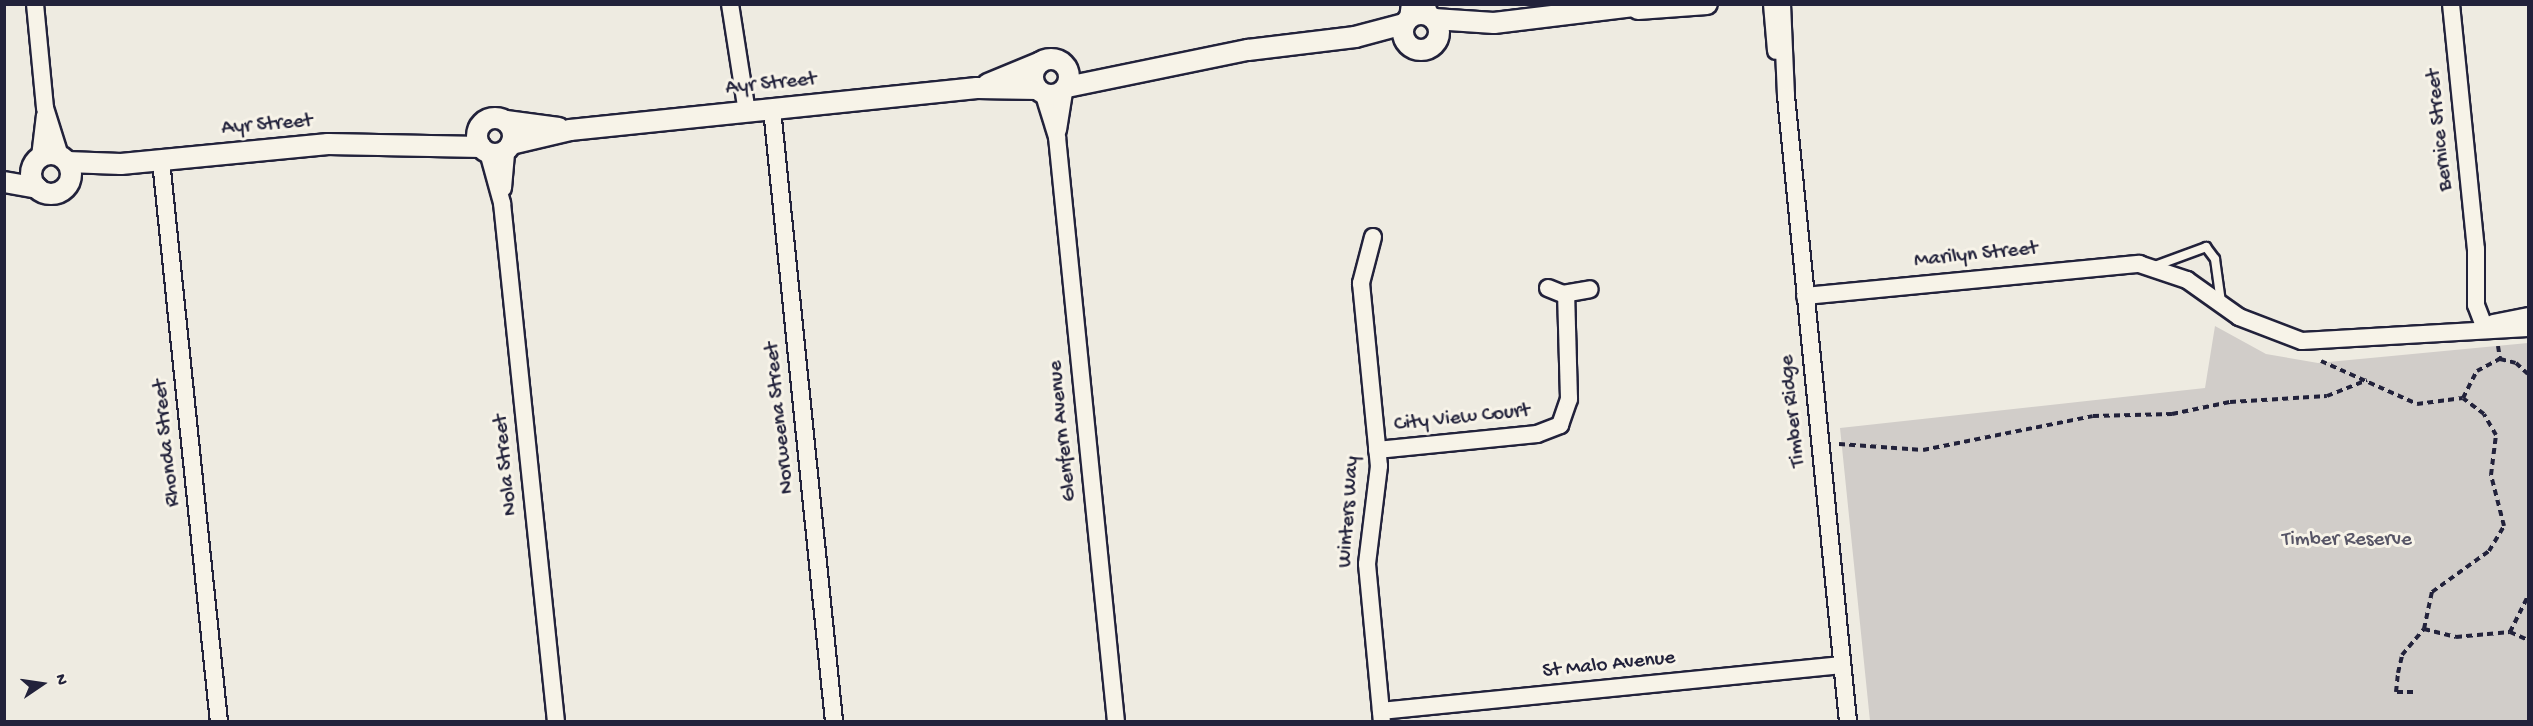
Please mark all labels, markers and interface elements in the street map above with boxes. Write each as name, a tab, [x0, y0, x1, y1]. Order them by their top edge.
street label: Ayr Street	[724, 68, 818, 102]
street label: Bernice Street	[2422, 68, 2460, 192]
street label: Ayr Street	[221, 109, 313, 143]
street label: Marilyn Street	[1913, 237, 2039, 275]
street label: Norweena Street	[760, 341, 802, 495]
street label: Timber Ridge	[1776, 354, 1812, 468]
street label: Glenfern Avenue	[1044, 359, 1084, 503]
street label: Rhonda Street	[149, 378, 187, 508]
street label: City View Court	[1393, 399, 1531, 439]
street label: Nola Street	[489, 413, 525, 517]
street label: Winters Way	[1334, 455, 1366, 569]
park label: Timber Reserve	[2282, 528, 2412, 554]
street label: St Malo Avenue	[1541, 647, 1677, 685]
north arrow	[12, 654, 72, 714]
text: N	[50, 673, 70, 687]

